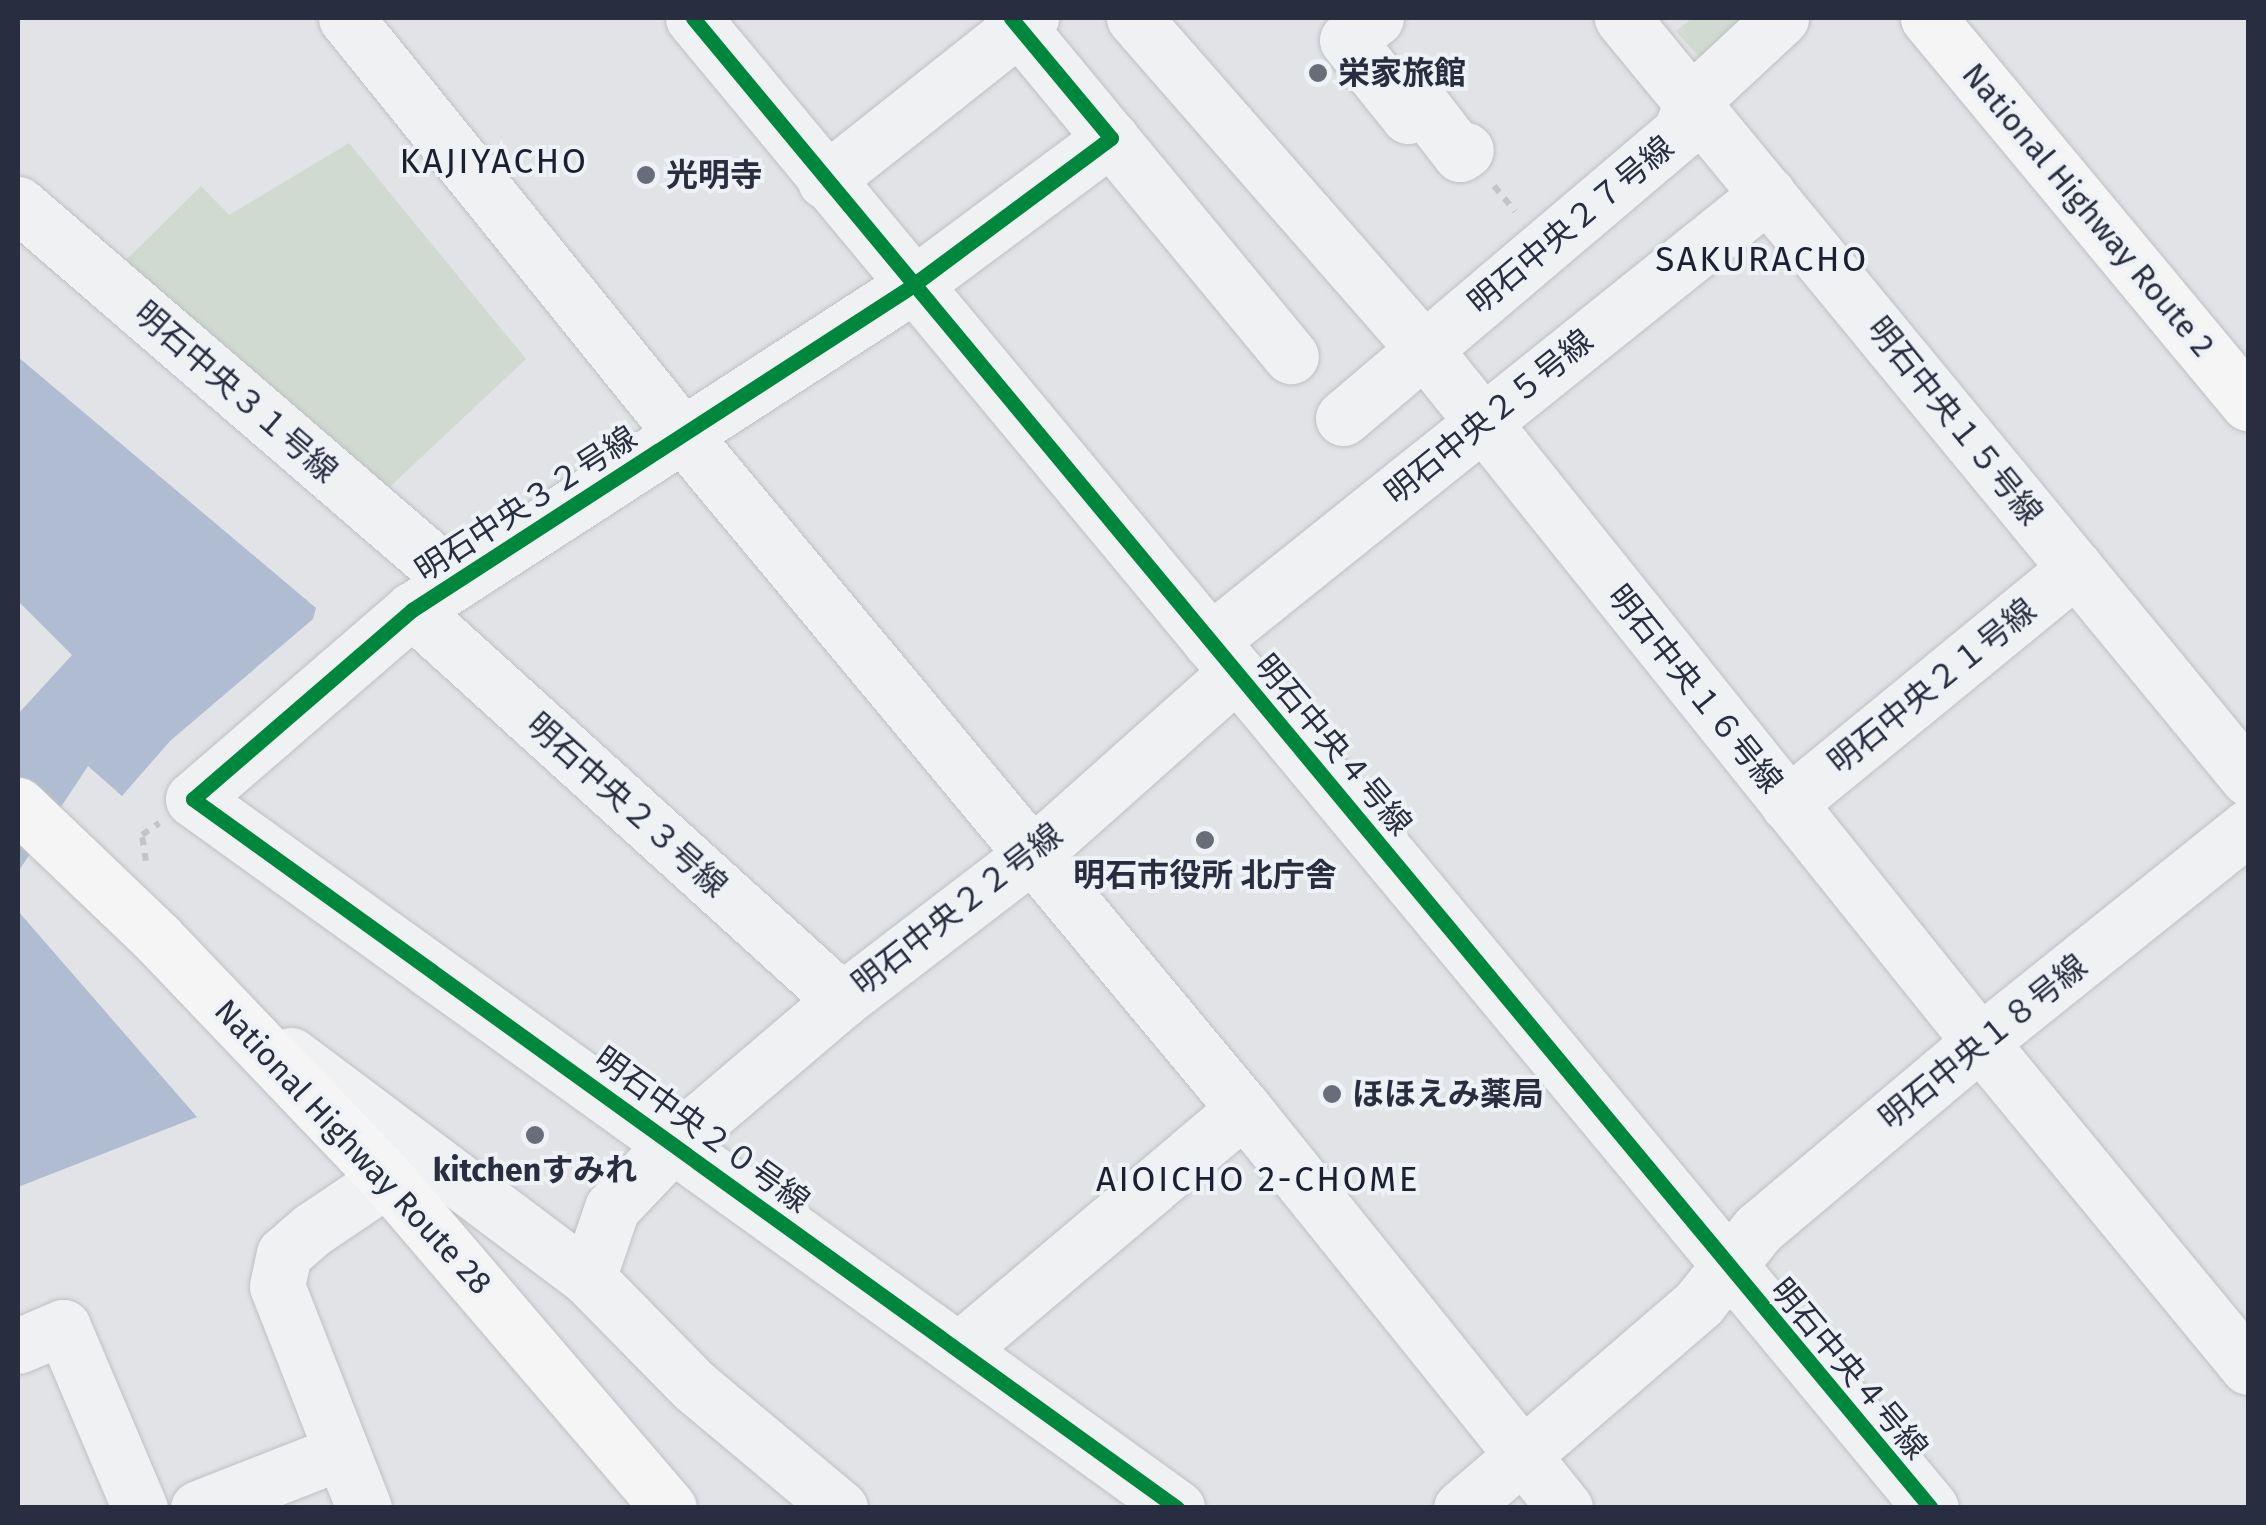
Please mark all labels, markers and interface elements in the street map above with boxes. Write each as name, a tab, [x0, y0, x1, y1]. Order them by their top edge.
place label: 栄家旅館	[1338, 54, 1466, 92]
street label: National Highway Route 2	[1954, 56, 2222, 364]
marker: 栄家旅館	[1307, 62, 1329, 84]
street label: 明石中央２７号線	[1461, 128, 1681, 322]
district label: KAJIYACHO	[399, 140, 589, 182]
place label: 光明寺	[666, 156, 762, 194]
marker: 光明寺	[635, 164, 657, 186]
district label: SAKURACHO	[1655, 238, 1869, 280]
street label: 明石中央３１号線	[127, 294, 345, 490]
street label: 明石中央１５号線	[1860, 309, 2050, 533]
street label: 明石中央２５号線	[1377, 322, 1601, 512]
street label: 明石中央３２号線	[408, 418, 644, 590]
street label: 明石中央１６号線	[1600, 577, 1790, 801]
street label: 明石中央２１号線	[1820, 591, 2044, 781]
street label: 明石中央４号線	[1246, 647, 1420, 843]
street label: 明石中央２３号線	[519, 705, 735, 905]
street label: 明石中央２２号線	[844, 815, 1070, 1003]
marker: 明石市役所 北庁舎	[1194, 829, 1216, 851]
place label: 明石市役所 北庁舎	[1073, 856, 1337, 894]
street label: 明石中央１８号線	[1871, 947, 2095, 1137]
street label: National Highway Route 28	[206, 992, 500, 1302]
street label: 明石中央２０号線	[587, 1039, 817, 1221]
place label: ほほえみ薬局	[1352, 1075, 1544, 1113]
marker: ほほえみ薬局	[1321, 1083, 1343, 1105]
marker: kitchenすみれ	[524, 1124, 546, 1146]
place label: kitchenすみれ	[433, 1151, 637, 1189]
district label: AIOICHO 2-CHOME	[1096, 1158, 1420, 1200]
street label: 明石中央４号線	[1762, 1271, 1936, 1467]

